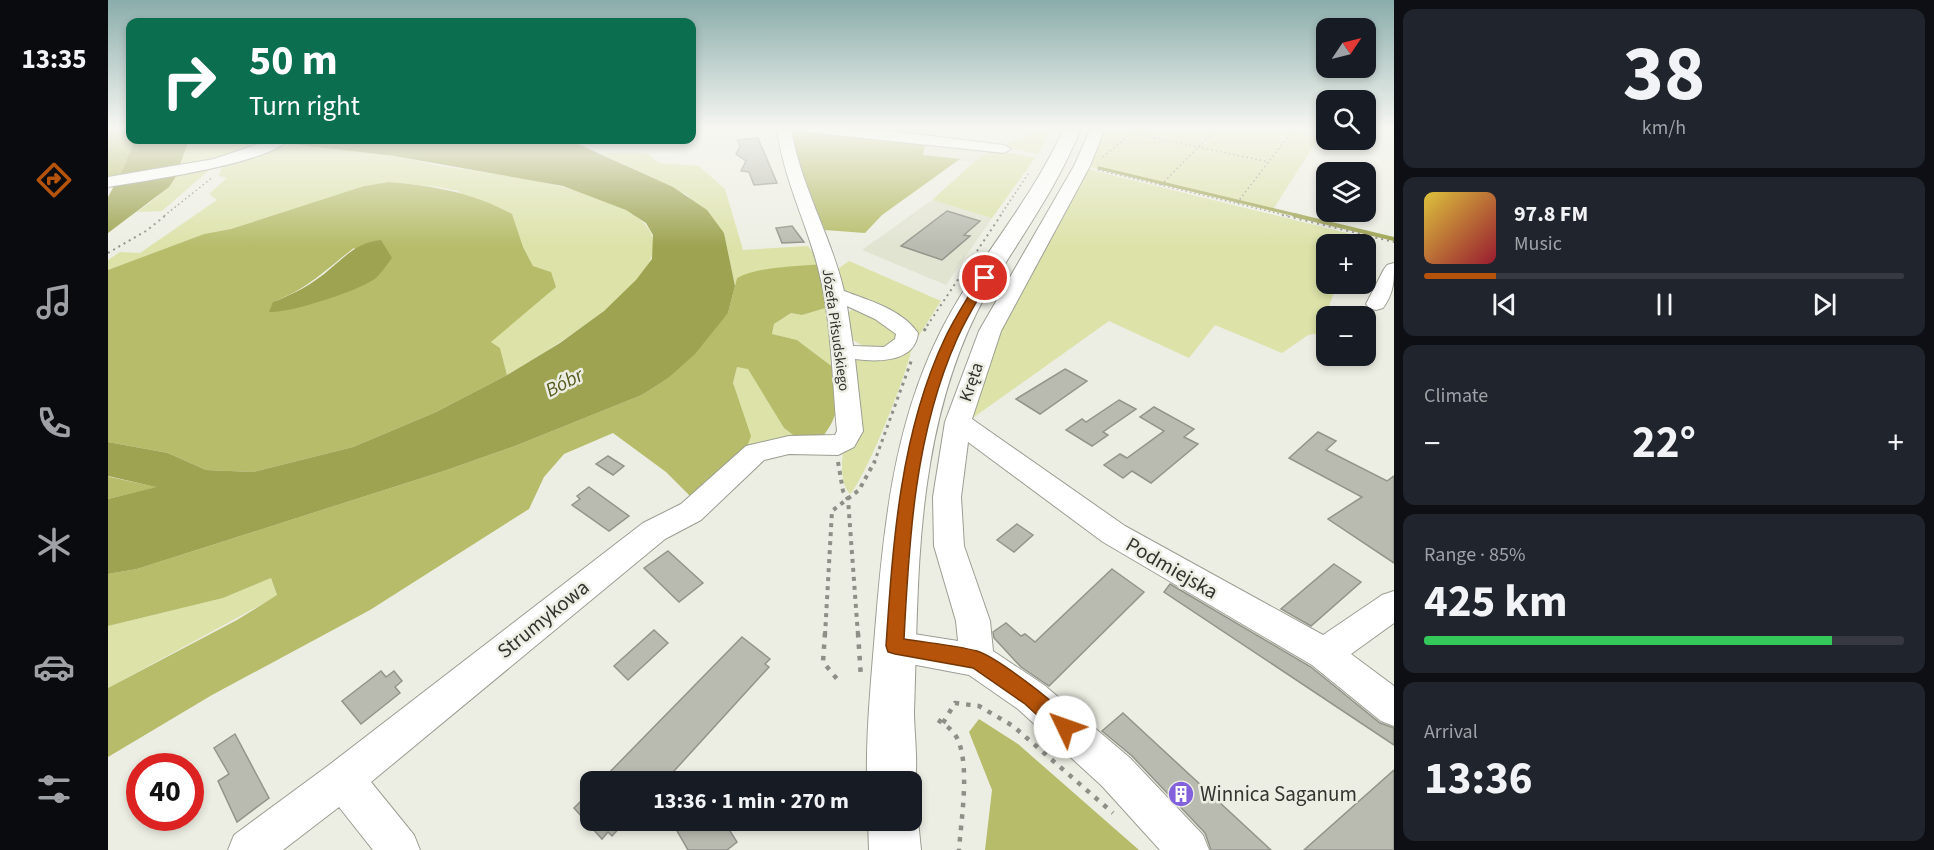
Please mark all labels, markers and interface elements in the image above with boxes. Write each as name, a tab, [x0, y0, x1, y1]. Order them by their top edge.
north arrow	[1316, 18, 1376, 78]
map controls	[1316, 18, 1376, 366]
text: 38	[1623, 19, 1705, 130]
text: 50 m	[249, 31, 338, 91]
text: 13:35	[21, 40, 87, 79]
icon: right	[150, 42, 228, 120]
text: Turn right	[249, 87, 360, 126]
button: search	[1316, 90, 1376, 150]
text: km/h	[1642, 114, 1686, 142]
icon: directions	[33, 159, 75, 201]
button: layers	[1316, 162, 1376, 222]
text: 97.8 FM	[1514, 198, 1588, 230]
text: Music	[1514, 230, 1562, 258]
button: +	[1316, 234, 1376, 294]
pin	[959, 252, 1010, 303]
icon: arrive	[968, 261, 1001, 294]
street label: Józefa Piłsudskiego	[817, 268, 854, 392]
icon: music	[33, 281, 75, 323]
icon: previous	[1488, 288, 1521, 321]
icon: pause	[1648, 288, 1681, 321]
icon: next	[1808, 288, 1841, 321]
button: −	[1316, 306, 1376, 366]
street label: Kręta	[953, 359, 990, 405]
water label: Bóbr	[541, 361, 589, 404]
text: Climate	[1424, 382, 1488, 410]
icon: phone	[33, 402, 75, 444]
text: 22°	[1632, 411, 1696, 475]
text: −	[1424, 420, 1440, 467]
text: +	[1888, 420, 1904, 467]
icon: climate	[33, 524, 75, 566]
street label: Podmiejska	[1120, 529, 1224, 607]
text: Range · 85%	[1424, 541, 1525, 569]
text: 425 km	[1424, 570, 1568, 634]
street label: Strumykowa	[491, 573, 595, 665]
icon: car	[33, 646, 75, 688]
position arrow	[1033, 695, 1097, 759]
text: Arrival	[1424, 718, 1478, 746]
text: 13:36	[1424, 747, 1533, 811]
speed limit sign: 40	[126, 753, 204, 831]
icon: filters	[33, 768, 75, 810]
building icon: Winnica Saganum	[1166, 779, 1196, 809]
place label: Winnica Saganum	[1200, 779, 1357, 809]
text: 13:36 · 1 min · 270 m	[653, 785, 849, 817]

